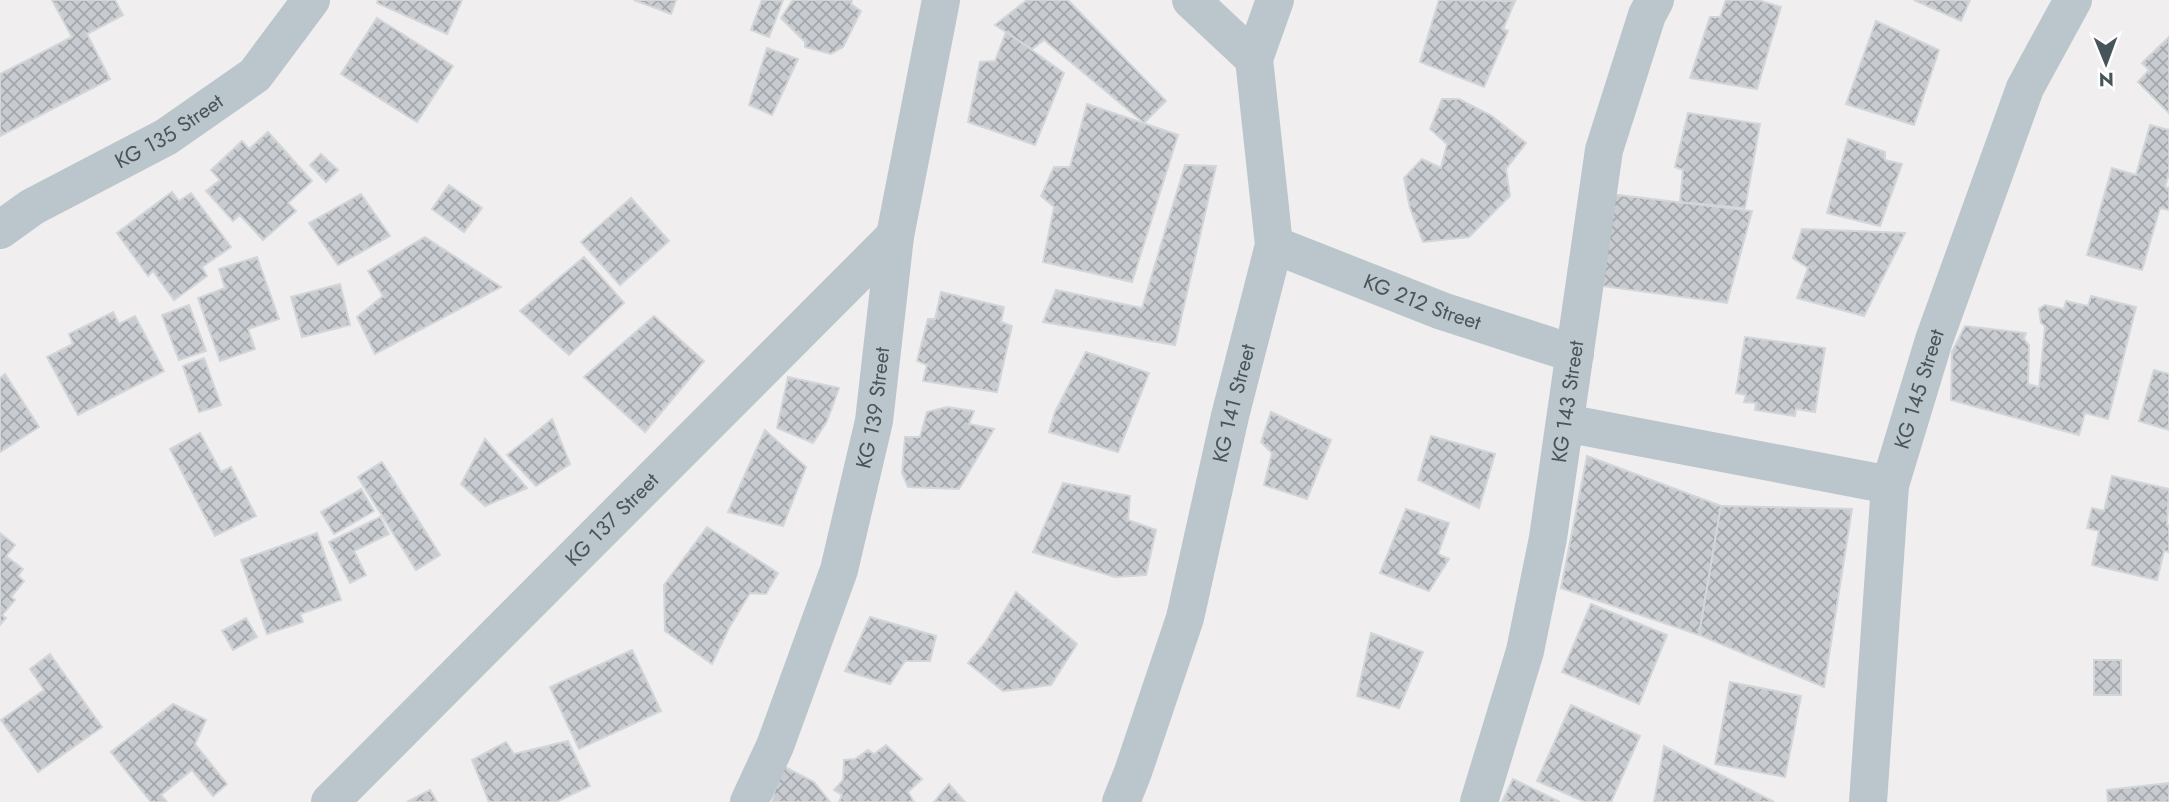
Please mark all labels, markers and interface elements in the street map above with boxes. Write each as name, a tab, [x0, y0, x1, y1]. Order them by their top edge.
north arrow	[2071, 28, 2141, 98]
text: N	[2099, 66, 2114, 93]
street label: KG 135 Street	[109, 87, 229, 176]
street label: KG 212 Street	[1359, 267, 1485, 338]
street label: KG 145 Street	[1887, 325, 1952, 453]
street label: KG 143 Street	[1544, 339, 1591, 465]
street label: KG 141 Street	[1205, 341, 1263, 465]
street label: KG 139 Street	[848, 345, 897, 472]
street label: KG 137 Street	[558, 466, 665, 573]

